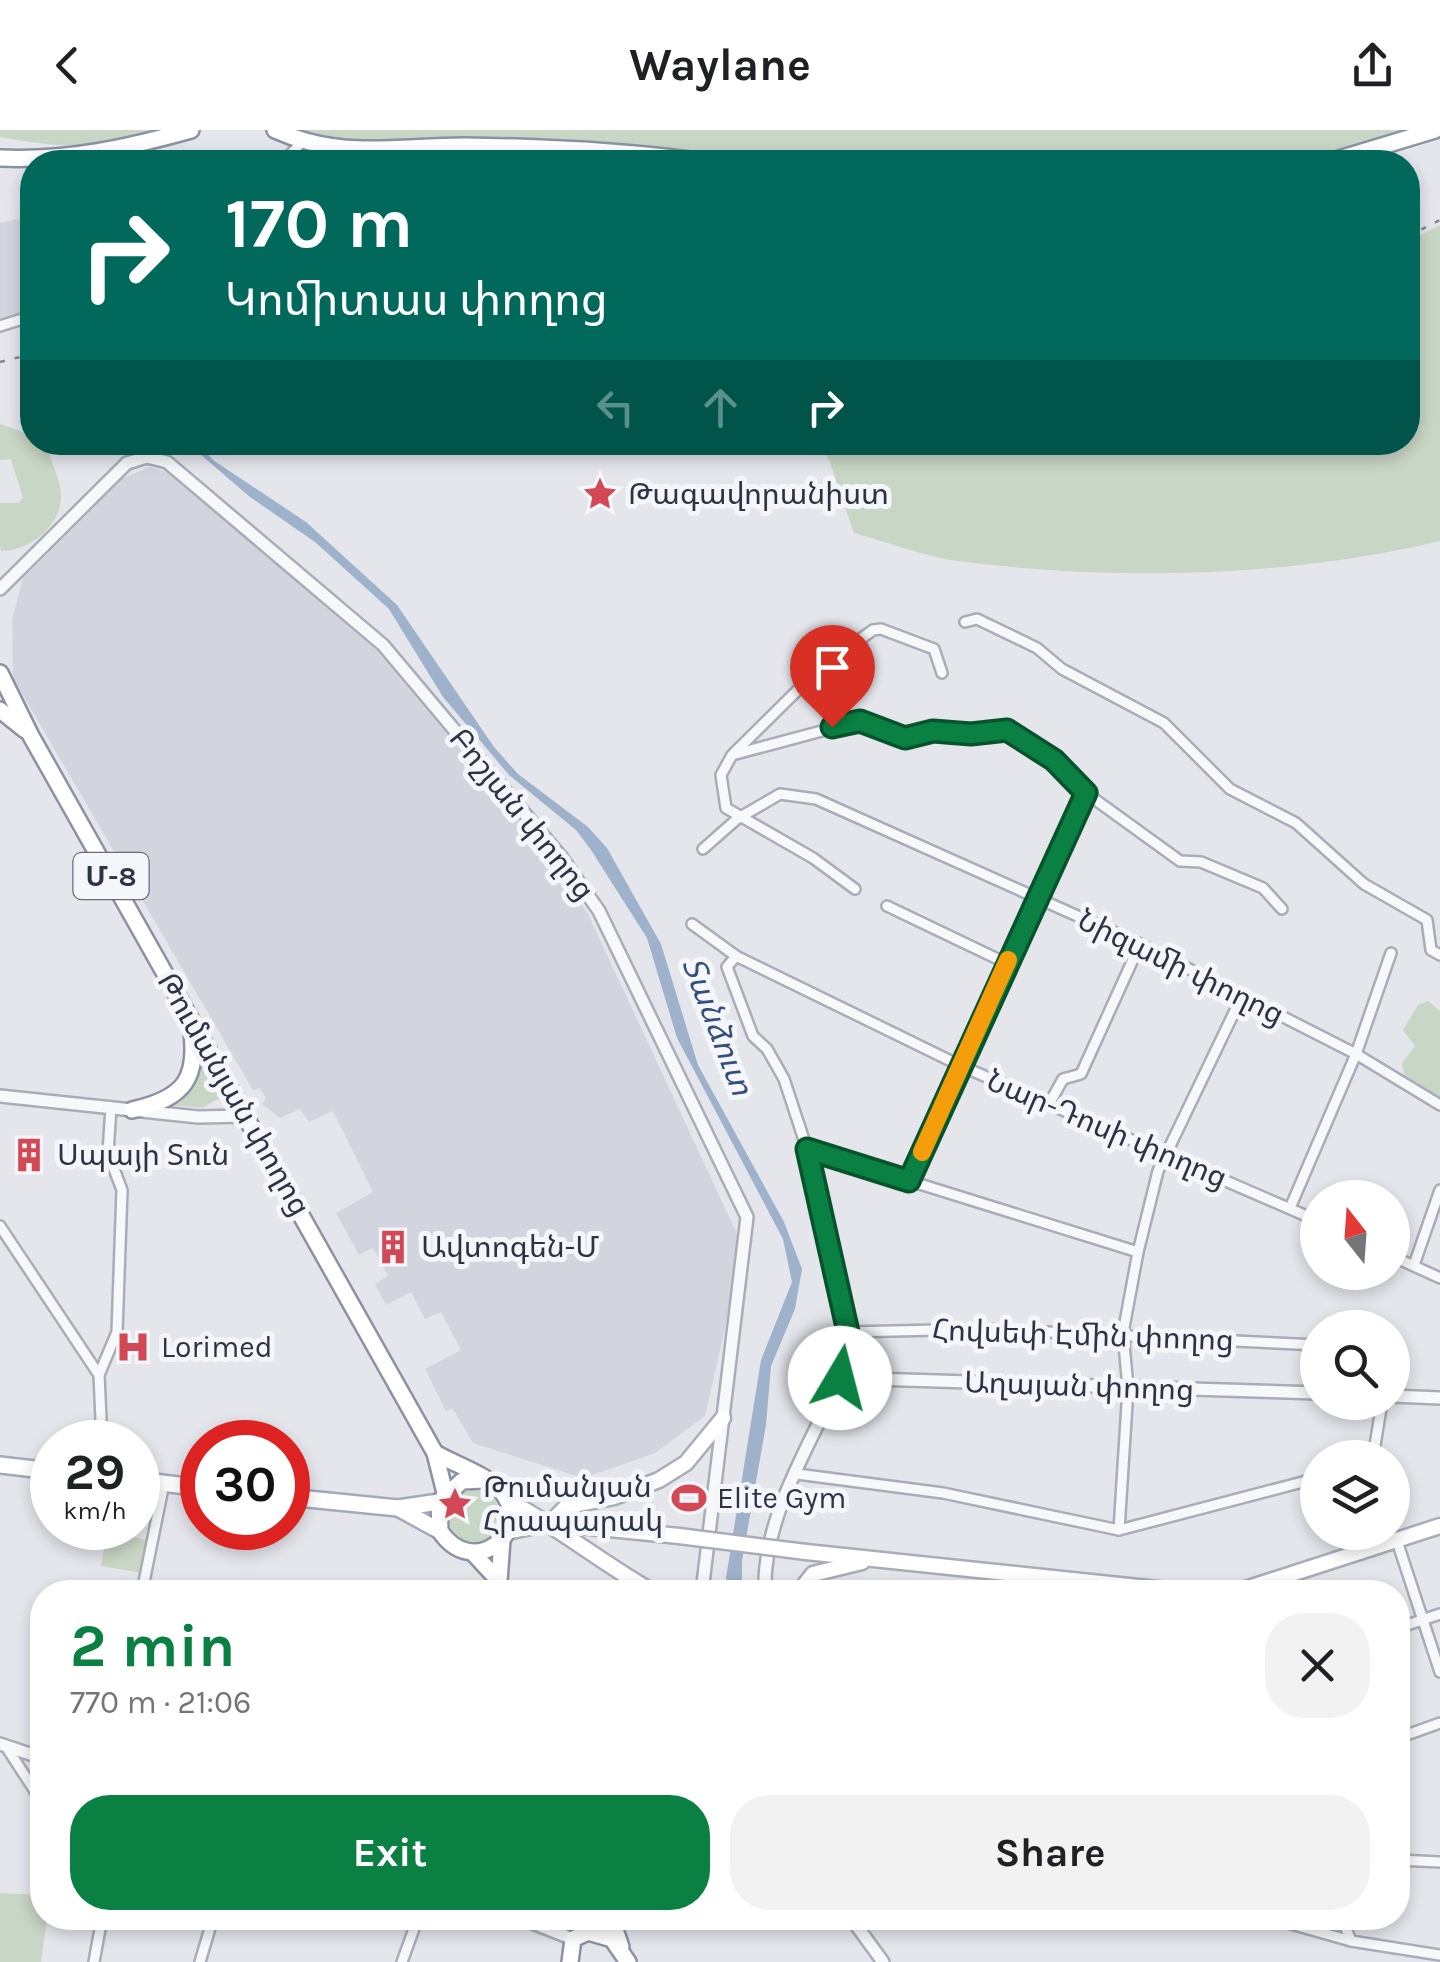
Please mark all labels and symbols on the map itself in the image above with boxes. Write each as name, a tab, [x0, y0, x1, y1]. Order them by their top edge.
place icon: Թագավորանիստ	[581, 475, 619, 513]
place label: Թագավորանիստ	[628, 476, 889, 512]
pin	[790, 625, 875, 728]
street label: Բոշյան փողոց	[442, 721, 602, 907]
road number: Մ-8	[74, 853, 148, 899]
street label: Նիզամի փողոց	[1072, 902, 1290, 1032]
water label: Տանձուտ	[674, 952, 761, 1102]
street label: Թումանյան փողոց	[150, 966, 318, 1222]
street label: Նար-Դոսի փողոց	[981, 1062, 1233, 1196]
building icon: Սպայի Տուն	[10, 1136, 48, 1174]
place label: Սպայի Տուն	[57, 1137, 229, 1173]
north arrow	[1300, 1180, 1410, 1290]
building icon: Ավտոգեն-Մ	[374, 1228, 412, 1266]
place label: Ավտոգեն-Մ	[421, 1229, 599, 1265]
street label: Հովսեփ Էմին փողոց	[931, 1312, 1235, 1358]
position arrow	[788, 1326, 892, 1430]
hospital icon: Lorimed	[114, 1328, 152, 1366]
place label: Lorimed	[161, 1329, 272, 1365]
street label: Աղայան փողոց	[963, 1364, 1195, 1408]
speed limit sign: 30	[180, 1420, 310, 1550]
place label: Թումանյան Հրապարակ	[483, 1469, 663, 1539]
sports icon: Elite Gym	[670, 1479, 708, 1517]
place label: Elite Gym	[717, 1480, 846, 1516]
place icon: Թումանյան Հրապարակ	[436, 1485, 474, 1523]

